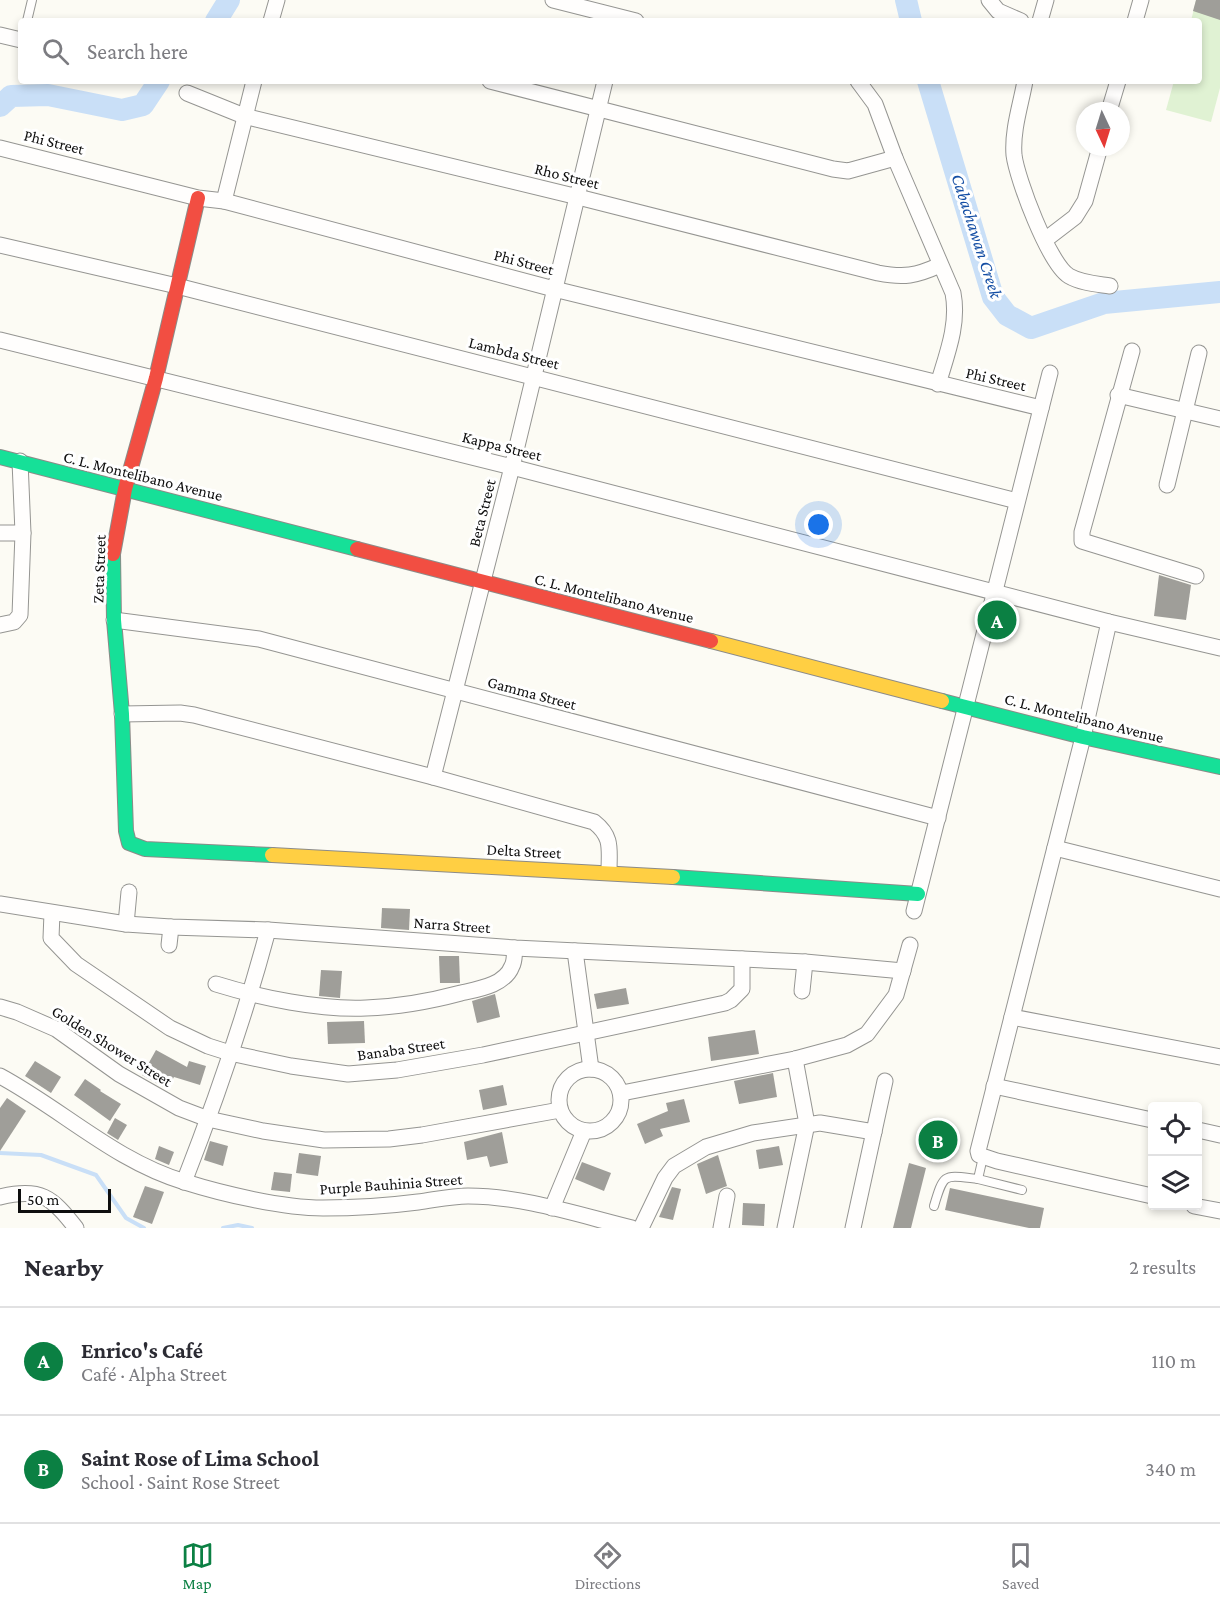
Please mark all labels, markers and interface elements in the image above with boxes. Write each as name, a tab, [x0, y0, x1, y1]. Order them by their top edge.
search box	[18, 18, 1202, 84]
icon: search	[39, 35, 72, 68]
text: Search here	[87, 39, 188, 64]
north arrow	[1076, 102, 1130, 156]
street label: Phi Street	[22, 126, 86, 158]
street label: Rho Street	[533, 160, 602, 192]
water label: Cabachawan Creek	[947, 171, 1007, 302]
street label: Phi Street	[492, 246, 556, 278]
street label: Lambda Street	[467, 334, 562, 373]
street label: Phi Street	[964, 364, 1028, 394]
street label: Kappa Street	[460, 428, 544, 465]
street label: C. L. Montelibano Avenue	[62, 448, 224, 504]
street label: Beta Street	[465, 477, 499, 548]
your location	[804, 510, 833, 539]
street label: Zeta Street	[89, 534, 109, 604]
street label: C. L. Montelibano Avenue	[533, 570, 695, 626]
pin: A	[978, 598, 1016, 642]
street label: Gamma Street	[486, 673, 579, 713]
street label: C. L. Montelibano Avenue	[1003, 690, 1165, 746]
street label: Delta Street	[486, 841, 563, 861]
street label: Narra Street	[413, 914, 492, 936]
street label: Golden Shower Street	[49, 1002, 176, 1090]
street label: Banaba Street	[356, 1034, 447, 1064]
map controls	[1148, 1102, 1202, 1210]
button: locate	[1148, 1102, 1202, 1156]
pin: B	[918, 1118, 958, 1162]
button: layers	[1148, 1156, 1202, 1210]
street label: Purple Bauhinia Street	[319, 1170, 464, 1198]
scale bar	[18, 1186, 111, 1214]
text: 50 m	[27, 1191, 59, 1208]
text: Nearby	[24, 1253, 103, 1282]
text: 2 results	[1129, 1256, 1196, 1278]
text: Enrico's Café	[81, 1338, 203, 1363]
text: A	[38, 1350, 49, 1372]
text: 110 m	[1152, 1350, 1196, 1372]
text: Café · Alpha Street	[81, 1363, 227, 1385]
text: Saint Rose of Lima School	[81, 1446, 319, 1471]
text: B	[38, 1458, 49, 1480]
text: 340 m	[1145, 1458, 1196, 1480]
text: School · Saint Rose Street	[81, 1471, 280, 1493]
tab: Map	[181, 1539, 214, 1592]
tab: Directions	[575, 1539, 641, 1592]
tab: Saved	[1002, 1539, 1039, 1592]

